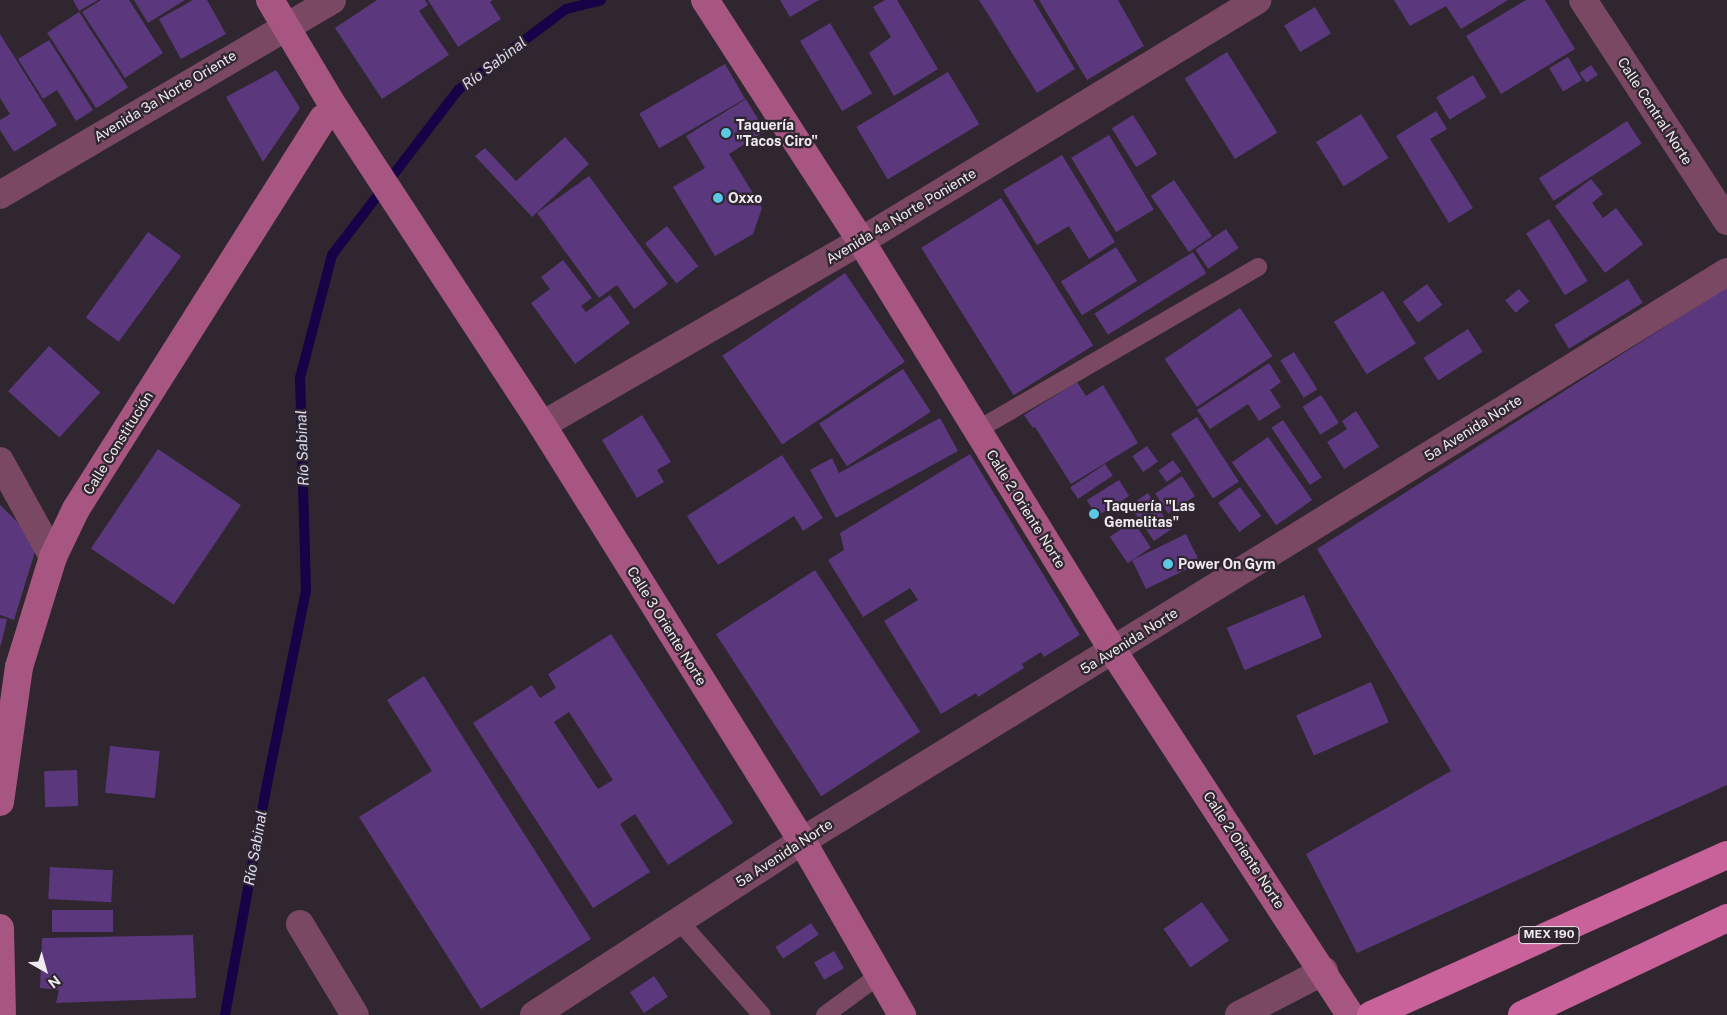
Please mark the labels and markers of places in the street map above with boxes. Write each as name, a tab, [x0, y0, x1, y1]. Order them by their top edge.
place label: Taquería "Tacos Ciro"	[736, 117, 818, 150]
marker: Taquería "Tacos Ciro"	[720, 127, 732, 139]
place label: Oxxo	[728, 190, 762, 206]
marker: Oxxo	[712, 192, 724, 204]
place label: Taquería "Las Gemelitas"	[1104, 498, 1195, 530]
marker: Taquería "Las Gemelitas"	[1088, 508, 1100, 520]
place label: Power On Gym	[1178, 556, 1276, 572]
marker: Power On Gym	[1162, 558, 1174, 570]

